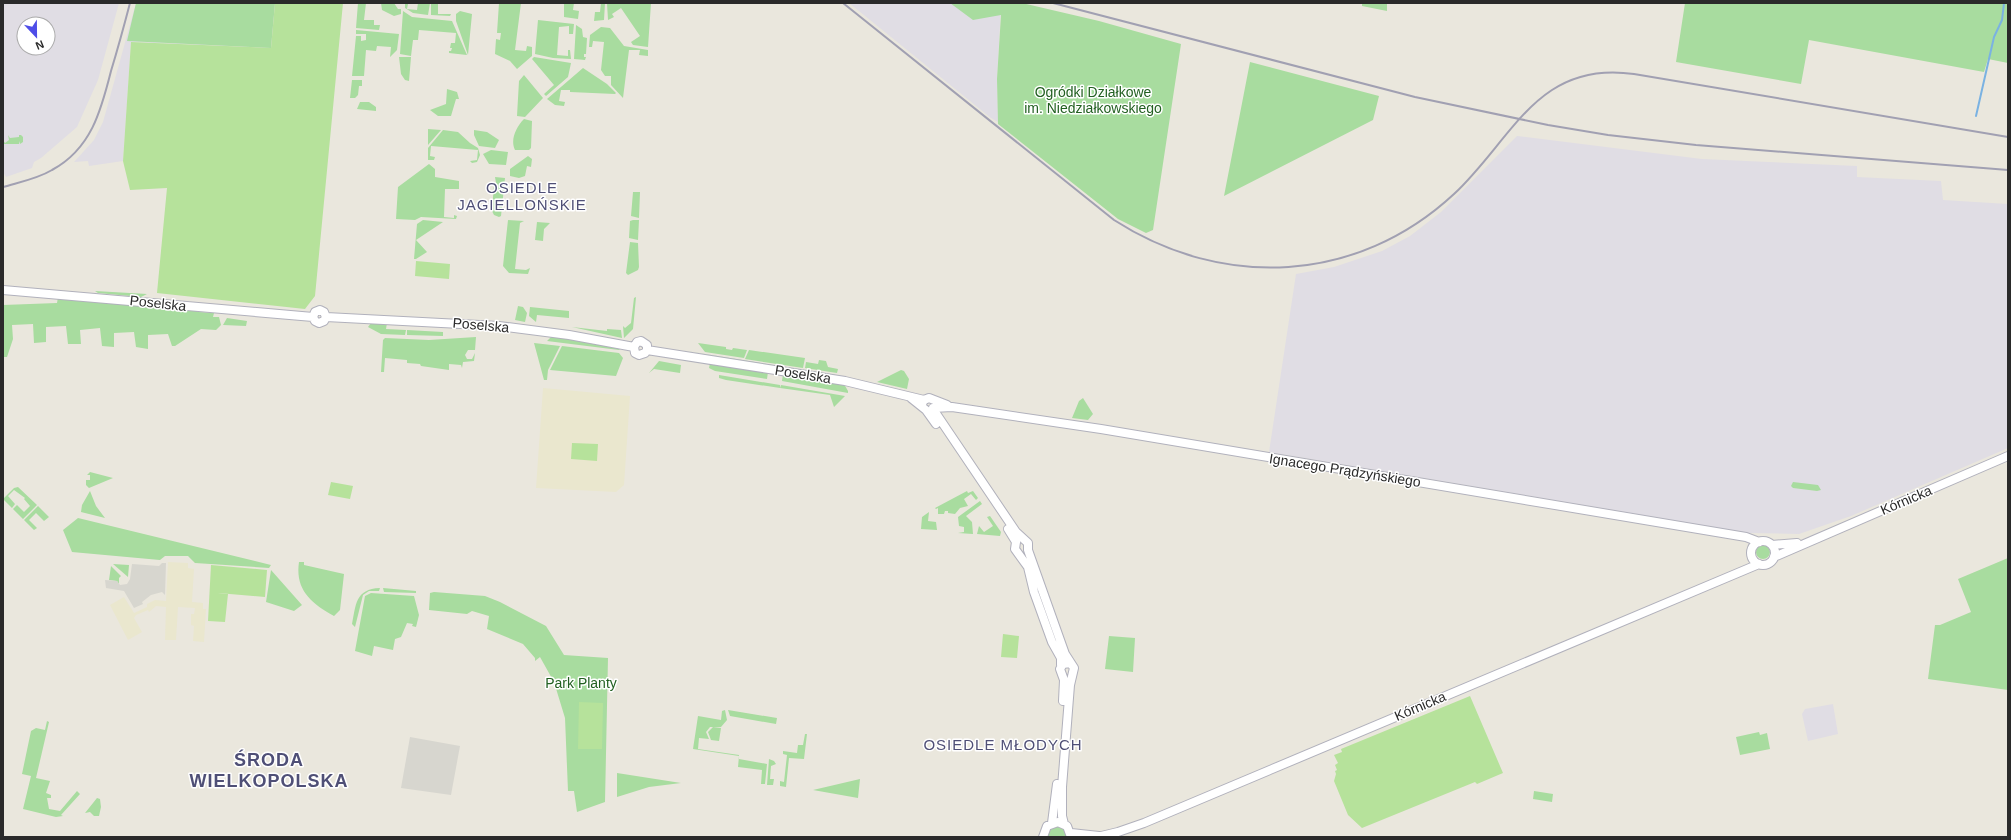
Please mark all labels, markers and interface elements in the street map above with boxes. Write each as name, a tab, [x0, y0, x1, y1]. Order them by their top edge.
north arrow	[16, 16, 56, 56]
text: N	[34, 38, 46, 52]
park label: Ogródki Działkowe im. Niedziałkowskiego	[1024, 84, 1162, 116]
district label: OSIEDLE JAGIELLOŃSKIE	[457, 179, 587, 213]
street label: Poselska	[129, 292, 187, 314]
street label: Poselska	[452, 315, 510, 335]
street label: Poselska	[774, 362, 833, 386]
street label: Ignacego Prądzyńskiego	[1268, 450, 1422, 490]
street label: Kórnicka	[1878, 482, 1934, 518]
park label: Park Planty	[545, 675, 617, 691]
street label: Kórnicka	[1392, 688, 1448, 724]
district label: OSIEDLE MŁODYCH	[923, 736, 1083, 753]
district label: ŚRODA WIELKOPOLSKA	[190, 749, 349, 791]

